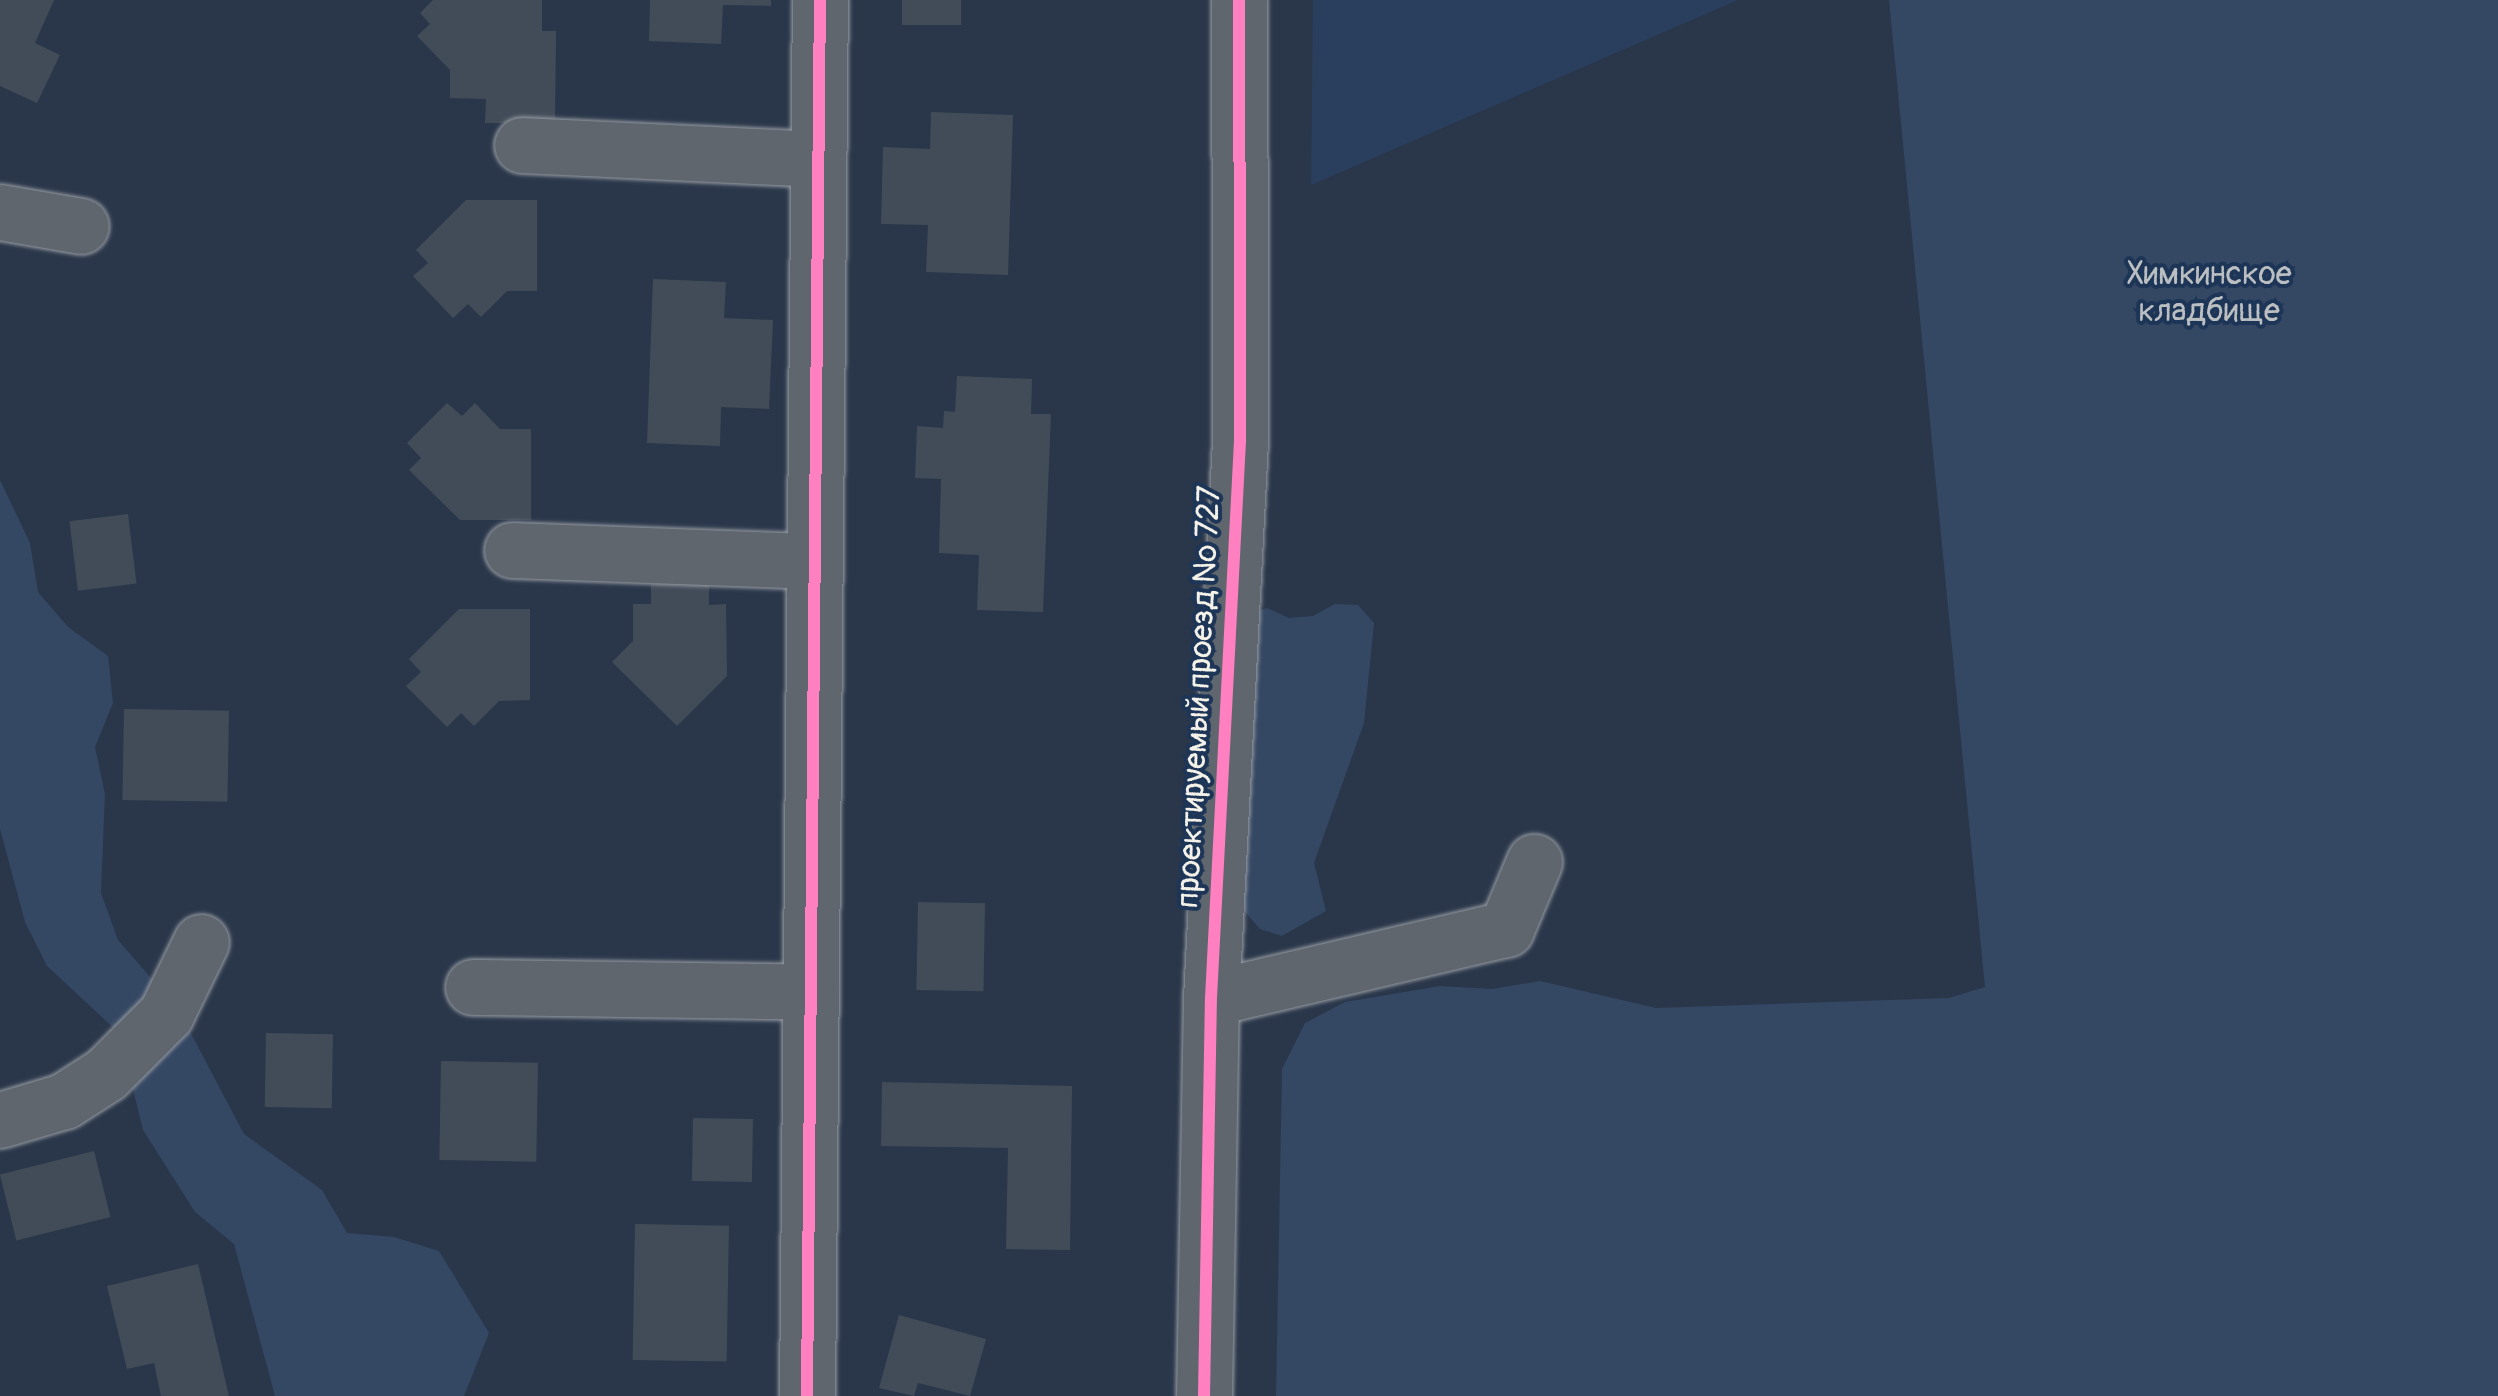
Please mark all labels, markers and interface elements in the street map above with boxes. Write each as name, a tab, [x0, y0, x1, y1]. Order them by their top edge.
park label: Химкинское кладбище	[2127, 256, 2291, 331]
street label: проектируемый проезд № 727	[1169, 485, 1229, 909]

